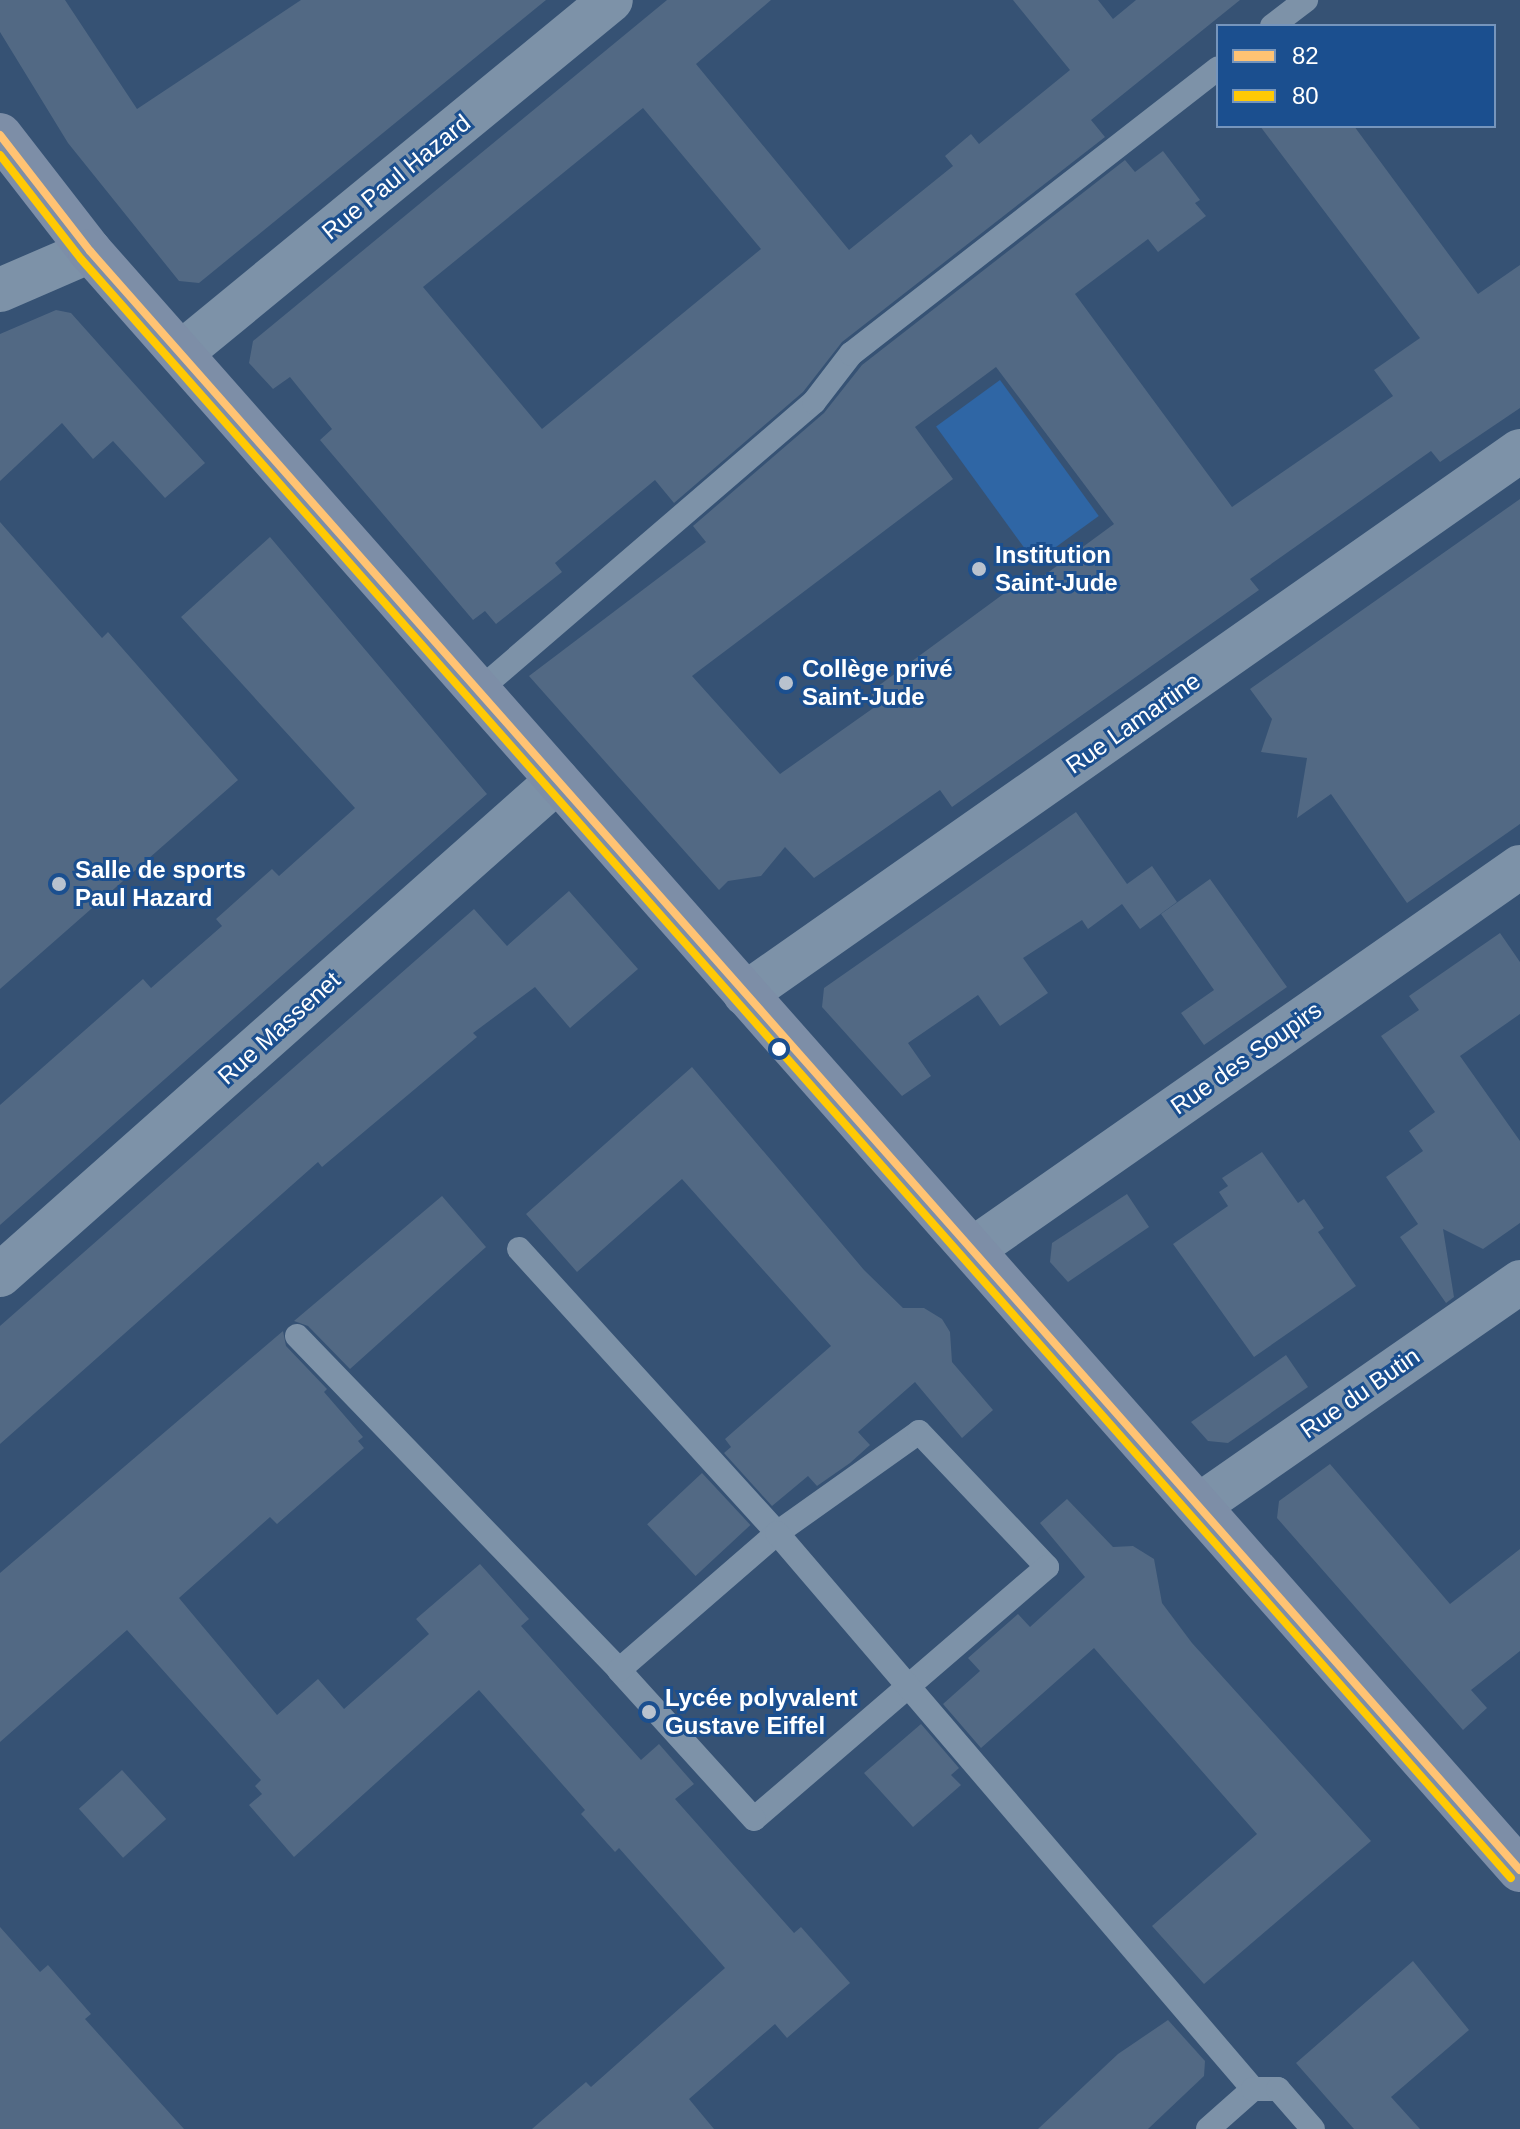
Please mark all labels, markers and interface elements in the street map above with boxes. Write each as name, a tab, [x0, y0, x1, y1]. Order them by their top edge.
legend	[1216, 24, 1496, 128]
text: 82	[1292, 42, 1319, 69]
text: 80	[1292, 82, 1319, 109]
street label: Rue Paul Hazard	[316, 108, 476, 246]
place label: Institution Saint-Jude	[995, 541, 1118, 597]
marker: Institution Saint-Jude	[970, 560, 988, 578]
place label: Collège privé Saint-Jude	[802, 655, 953, 711]
street label: Rue Lamartine	[1060, 666, 1206, 780]
marker: Collège privé Saint-Jude	[777, 674, 795, 692]
place label: Salle de sports Paul Hazard	[75, 856, 246, 912]
marker: Salle de sports Paul Hazard	[50, 875, 68, 893]
street label: Rue Massenet	[212, 966, 346, 1090]
street label: Rue des Soupirs	[1165, 995, 1327, 1121]
unlabelled marker	[771, 1041, 787, 1057]
street label: Rue du Butin	[1295, 1341, 1425, 1445]
place label: Lycée polyvalent Gustave Eiffel	[665, 1684, 858, 1740]
marker: Lycée polyvalent Gustave Eiffel	[640, 1703, 658, 1721]

